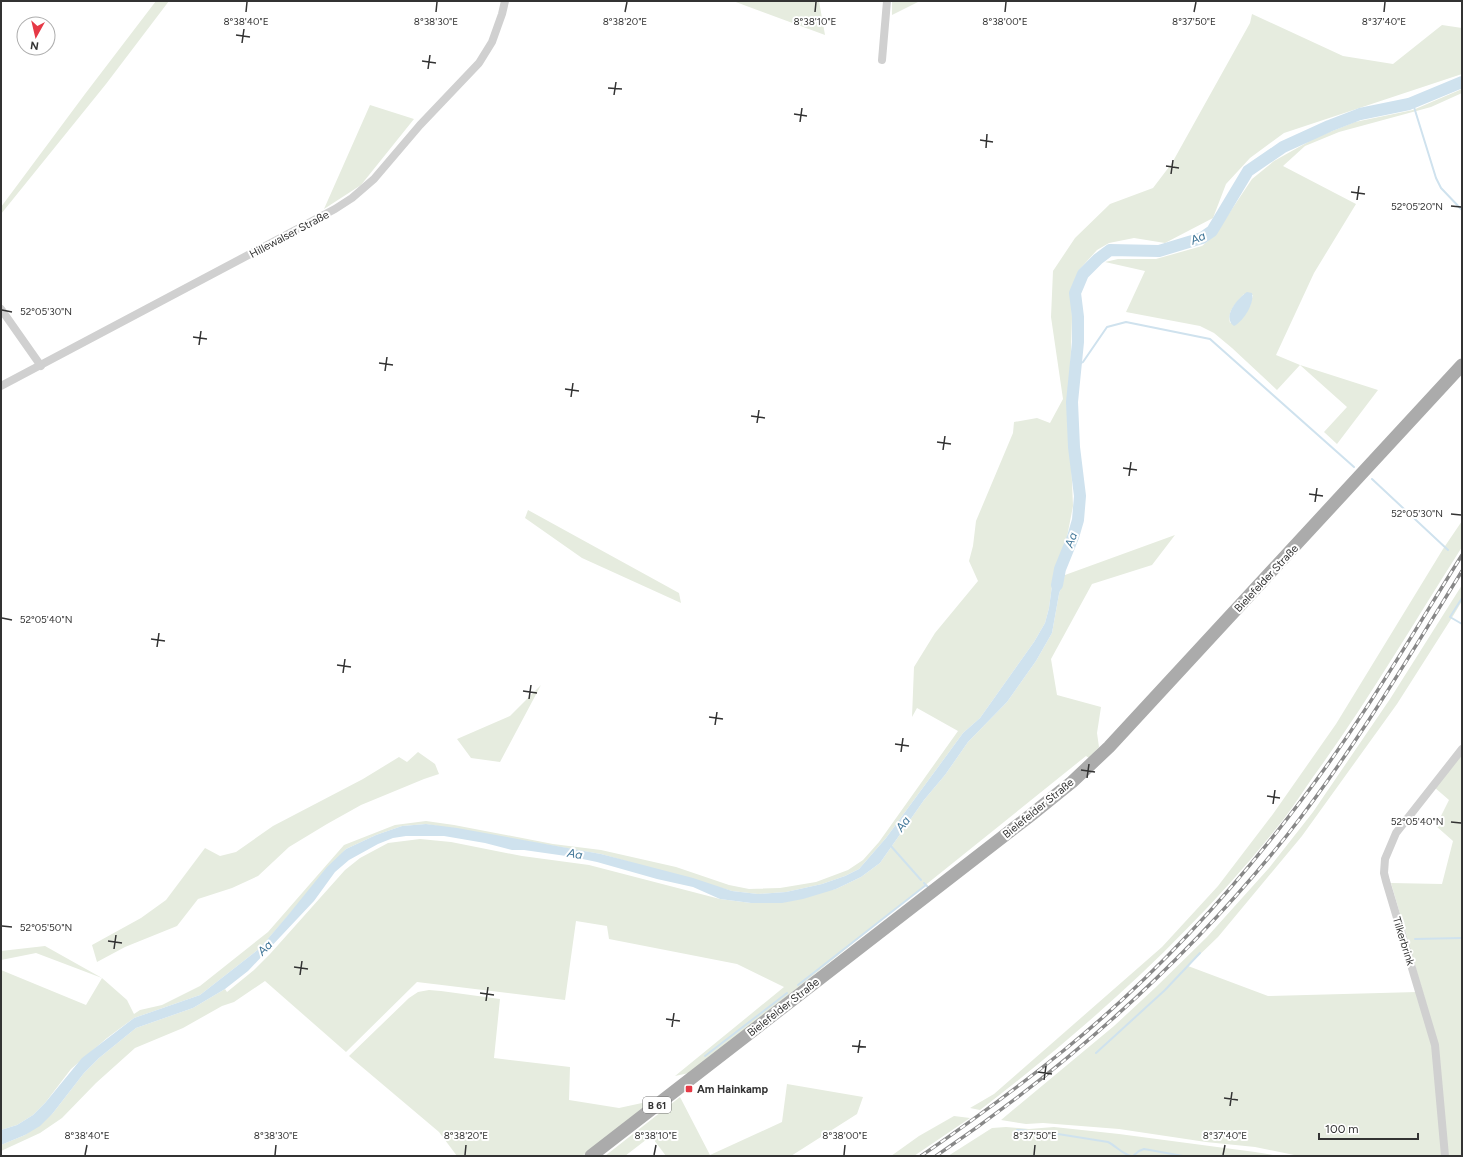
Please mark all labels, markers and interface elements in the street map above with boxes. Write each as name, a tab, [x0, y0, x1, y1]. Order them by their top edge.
text: 8°38'40"E	[223, 15, 269, 28]
text: 8°38'30"E	[414, 15, 458, 28]
text: 8°38'20"E	[603, 15, 647, 28]
text: 8°38'10"E	[793, 15, 837, 28]
text: 8°38'00"E	[982, 15, 1028, 28]
text: 8°37'50"E	[1172, 15, 1216, 28]
text: 8°37'40"E	[1362, 15, 1406, 28]
north arrow	[16, 16, 56, 56]
text: N	[30, 38, 40, 52]
text: 52°05'20"N	[1391, 200, 1443, 213]
street label: Hillewalser Straße	[247, 208, 331, 261]
water label: Aa	[1187, 229, 1208, 248]
text: 52°05'30"N	[20, 305, 72, 318]
text: 52°05'30"N	[1391, 507, 1443, 520]
water label: Aa	[1061, 530, 1080, 550]
street label: Bielefelder Straße	[1232, 542, 1301, 615]
text: 52°05'40"N	[20, 613, 72, 626]
street label: Bielefelder Straße	[1000, 776, 1076, 841]
water label: Aa	[892, 814, 913, 835]
text: 52°05'40"N	[1391, 815, 1443, 828]
water label: Aa	[565, 846, 584, 862]
street label: Tilkerbrink	[1390, 915, 1417, 968]
text: 52°05'50"N	[20, 921, 72, 934]
water label: Aa	[254, 938, 275, 959]
street label: Bielefelder Straße	[745, 975, 822, 1039]
place label: Am Hainkamp	[697, 1083, 768, 1096]
marker: Am Hainkamp	[684, 1084, 694, 1094]
road number: B 61	[643, 1097, 671, 1113]
scale bar	[1319, 1115, 1418, 1141]
text: 100 m	[1325, 1122, 1359, 1136]
text: 8°38'40"E	[64, 1129, 110, 1142]
text: 8°38'30"E	[254, 1129, 298, 1142]
text: 8°38'20"E	[444, 1129, 488, 1142]
text: 8°38'10"E	[634, 1129, 678, 1142]
text: 8°38'00"E	[822, 1129, 868, 1142]
text: 8°37'50"E	[1013, 1129, 1057, 1142]
text: 8°37'40"E	[1203, 1129, 1247, 1142]

